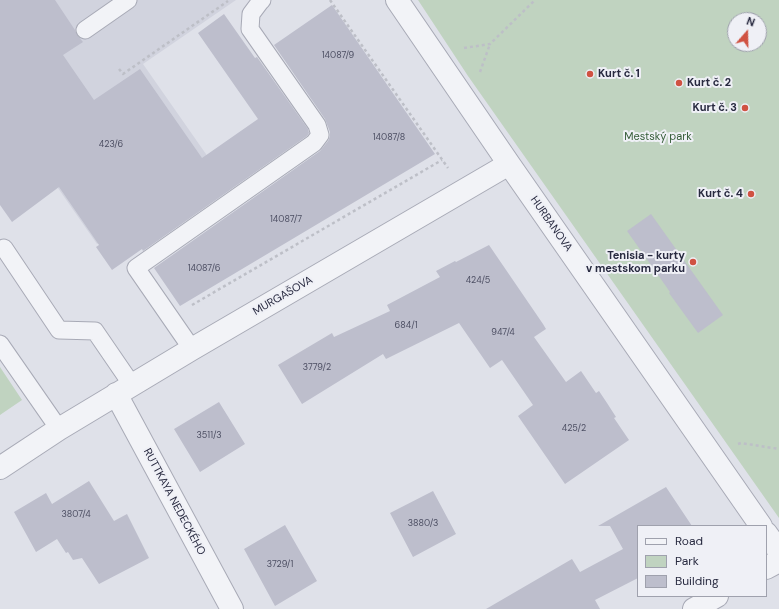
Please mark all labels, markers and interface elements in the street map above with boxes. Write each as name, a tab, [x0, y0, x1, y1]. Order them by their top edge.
north arrow	[727, 12, 767, 52]
text: N	[745, 14, 757, 30]
house number: 14087/9	[322, 51, 354, 61]
place label: Kurt č. 1	[598, 67, 640, 81]
marker: Kurt č. 1	[585, 69, 595, 79]
place label: Kurt č. 2	[687, 76, 731, 90]
marker: Kurt č. 2	[674, 78, 684, 88]
place label: Kurt č. 3	[693, 101, 737, 115]
marker: Kurt č. 3	[740, 103, 750, 113]
park label: Mestský park	[624, 130, 692, 144]
house number: 14087/8	[373, 133, 405, 143]
house number: 423/6	[99, 140, 123, 150]
place label: Kurt č. 4	[698, 187, 743, 201]
marker: Kurt č. 4	[746, 189, 756, 199]
street label: HURBANOVA	[527, 194, 575, 254]
house number: 14087/7	[270, 215, 302, 225]
place label: Tenisia - kurty v mestskom parku	[586, 249, 685, 275]
marker: Tenisia - kurty v mestskom parku	[688, 257, 698, 267]
house number: 14087/6	[188, 264, 220, 274]
street label: MURGAŠOVA	[251, 274, 315, 318]
house number: 424/5	[466, 276, 490, 286]
house number: 684/1	[395, 321, 417, 331]
house number: 947/4	[491, 328, 515, 338]
house number: 3779/2	[303, 363, 331, 373]
house number: 425/2	[562, 424, 586, 434]
house number: 3511/3	[197, 431, 221, 441]
street label: RUTTKAYA NEDECKÉHO	[140, 446, 208, 558]
house number: 3807/4	[61, 510, 91, 520]
house number: 3880/3	[408, 519, 438, 529]
legend	[637, 525, 767, 597]
text: Road	[675, 533, 703, 549]
text: Park	[675, 553, 699, 569]
house number: 3729/1	[267, 560, 293, 570]
text: Building	[675, 573, 719, 589]

